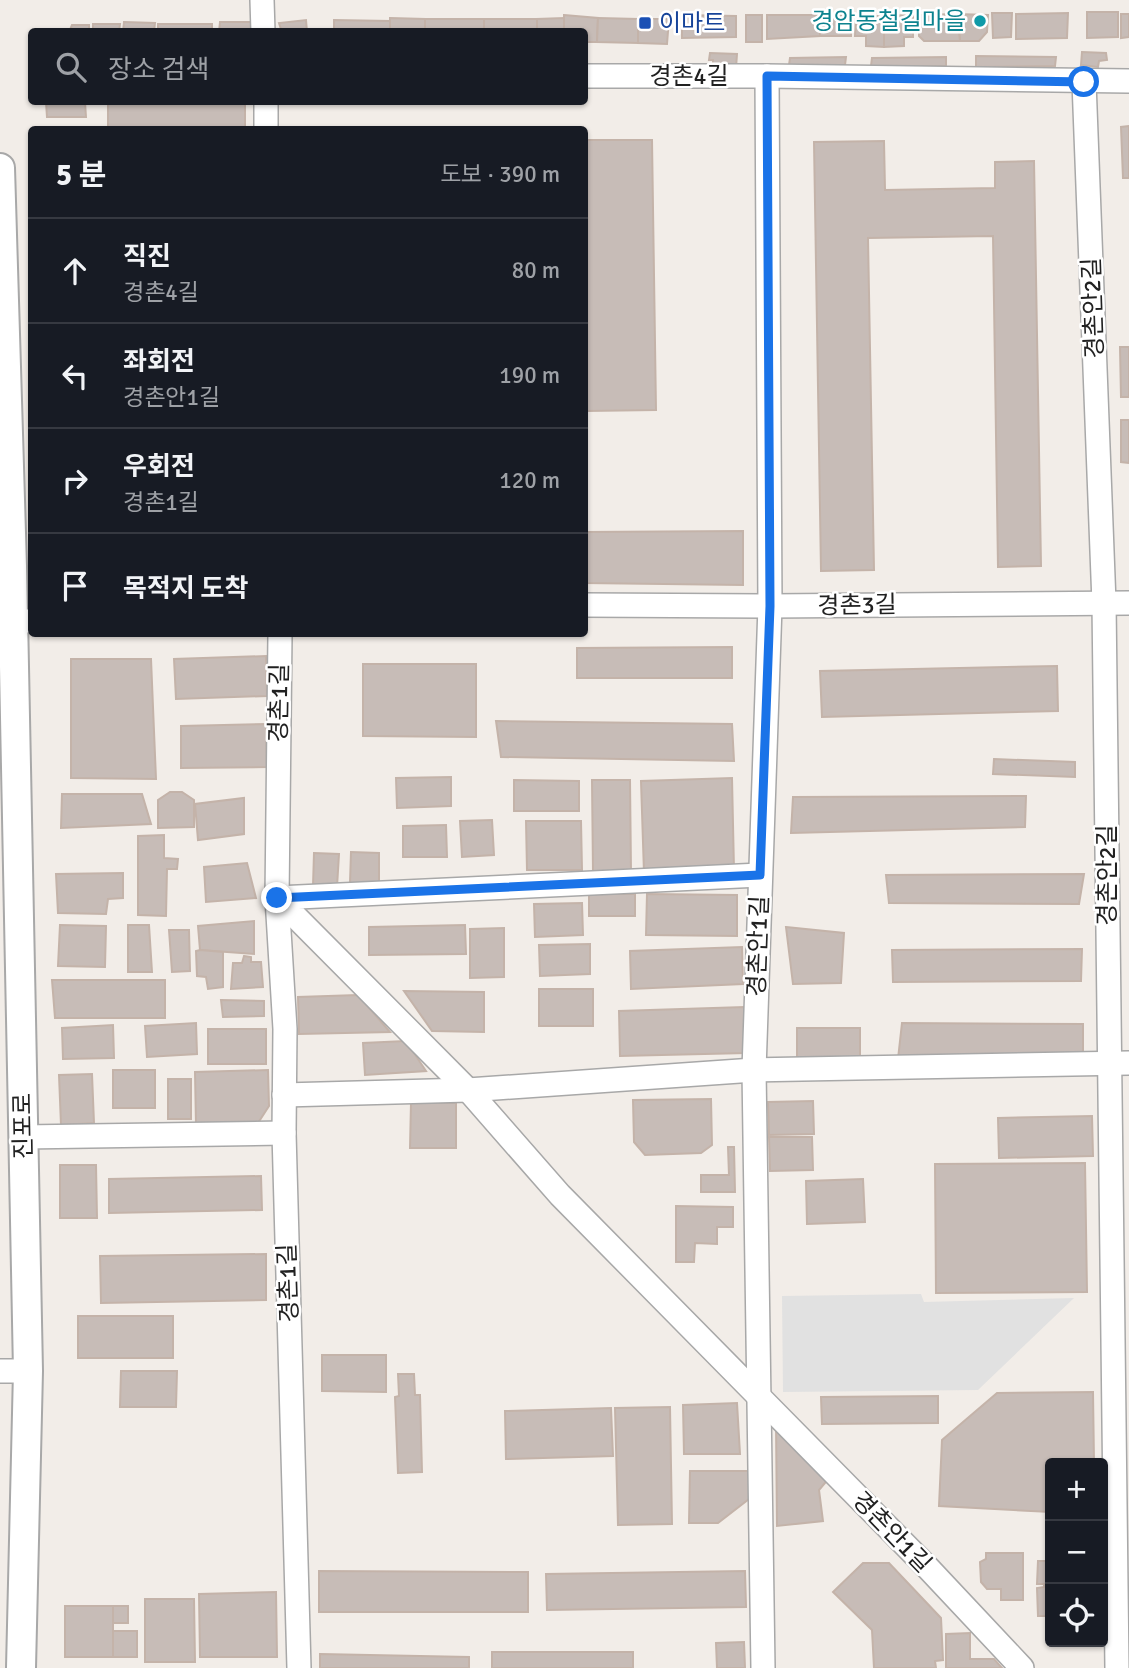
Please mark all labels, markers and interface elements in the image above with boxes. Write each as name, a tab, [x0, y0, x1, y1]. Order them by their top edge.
place label: 경암동철길마을	[811, 6, 966, 36]
place label: 이마트	[659, 8, 725, 38]
marker: 경암동철길마을	[972, 13, 988, 29]
marker: 이마트	[637, 15, 653, 31]
search box	[28, 28, 588, 105]
icon: search	[52, 48, 90, 86]
text: 장소 검색	[108, 54, 209, 86]
street label: 경촌4길	[649, 61, 729, 91]
route start	[1068, 66, 1099, 97]
text: 5 분	[56, 157, 106, 194]
text: 도보 · 390 m	[440, 160, 560, 189]
text: 직진	[123, 241, 171, 273]
icon: ahead	[56, 252, 94, 290]
text: 80 m	[512, 256, 560, 285]
street label: 경촌안2길	[1076, 257, 1110, 359]
text: 경촌4길	[123, 278, 199, 307]
text: 좌회전	[123, 346, 195, 378]
icon: left	[56, 357, 94, 395]
text: 190 m	[499, 361, 560, 390]
text: 경촌안1길	[123, 383, 220, 412]
text: 우회전	[123, 451, 195, 483]
icon: right	[56, 462, 94, 500]
text: 120 m	[499, 466, 560, 495]
text: 경촌1길	[123, 488, 199, 517]
icon: arrive	[56, 567, 94, 605]
text: 목적지 도착	[123, 573, 248, 605]
street label: 경촌3길	[817, 589, 897, 621]
street label: 경촌1길	[263, 663, 295, 743]
street label: 경촌안2길	[1092, 824, 1122, 926]
route end	[261, 882, 292, 913]
street label: 경촌안1길	[741, 895, 775, 997]
street label: 진포로	[7, 1093, 39, 1159]
street label: 경촌1길	[272, 1243, 304, 1323]
map controls	[1045, 1458, 1108, 1647]
button: +	[1045, 1458, 1108, 1521]
street label: 경촌안1길	[846, 1485, 938, 1579]
button: −	[1045, 1521, 1108, 1584]
button: locate	[1045, 1584, 1108, 1647]

